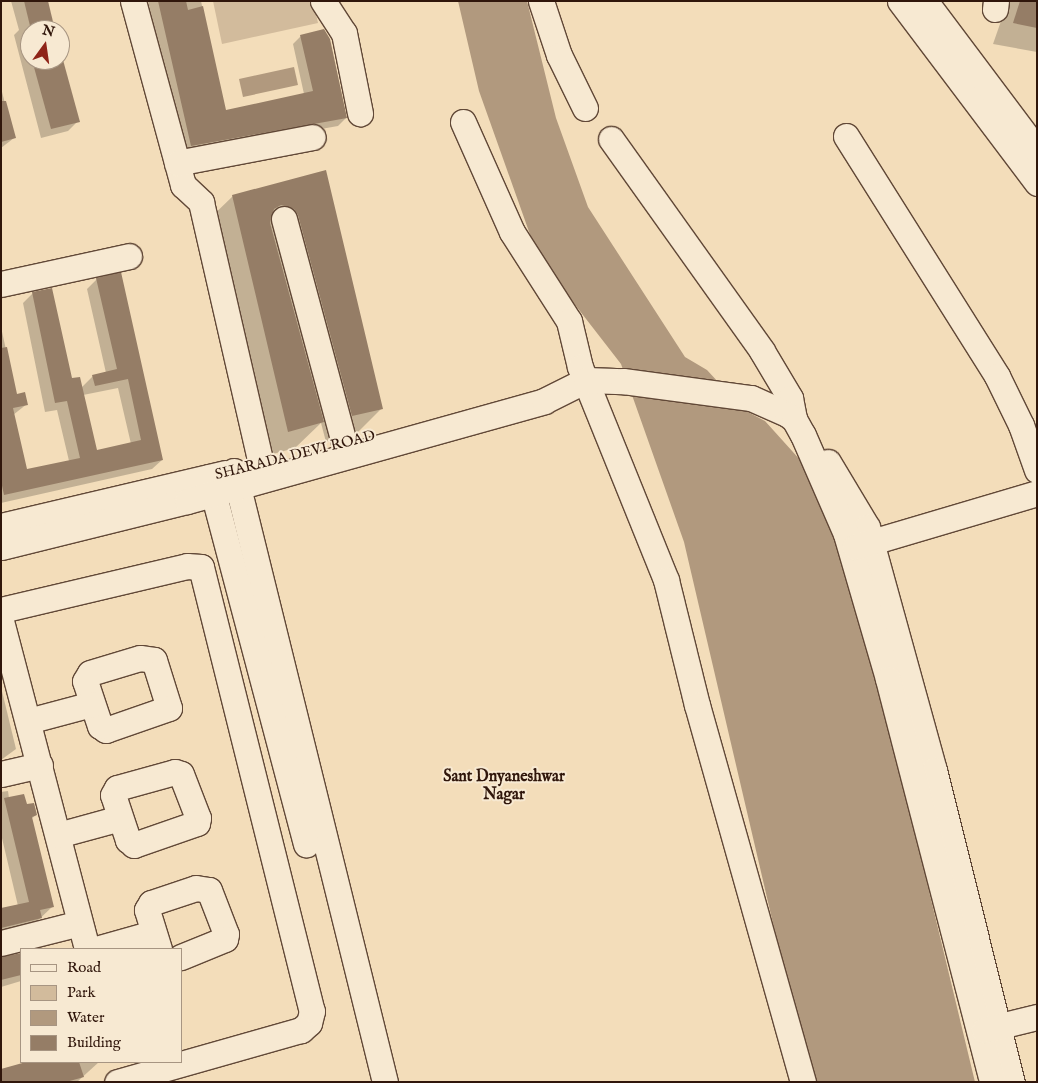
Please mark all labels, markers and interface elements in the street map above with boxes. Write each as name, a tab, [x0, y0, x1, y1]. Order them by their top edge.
north arrow	[20, 20, 70, 70]
text: N	[40, 21, 56, 42]
street label: SHARADA DEVI ROAD	[213, 426, 377, 484]
district label: Sant Dnyaneshwar Nagar	[443, 767, 565, 805]
legend	[20, 948, 182, 1063]
text: Road	[67, 958, 101, 977]
text: Park	[67, 983, 96, 1002]
text: Water	[67, 1008, 104, 1027]
text: Building	[67, 1033, 121, 1052]

